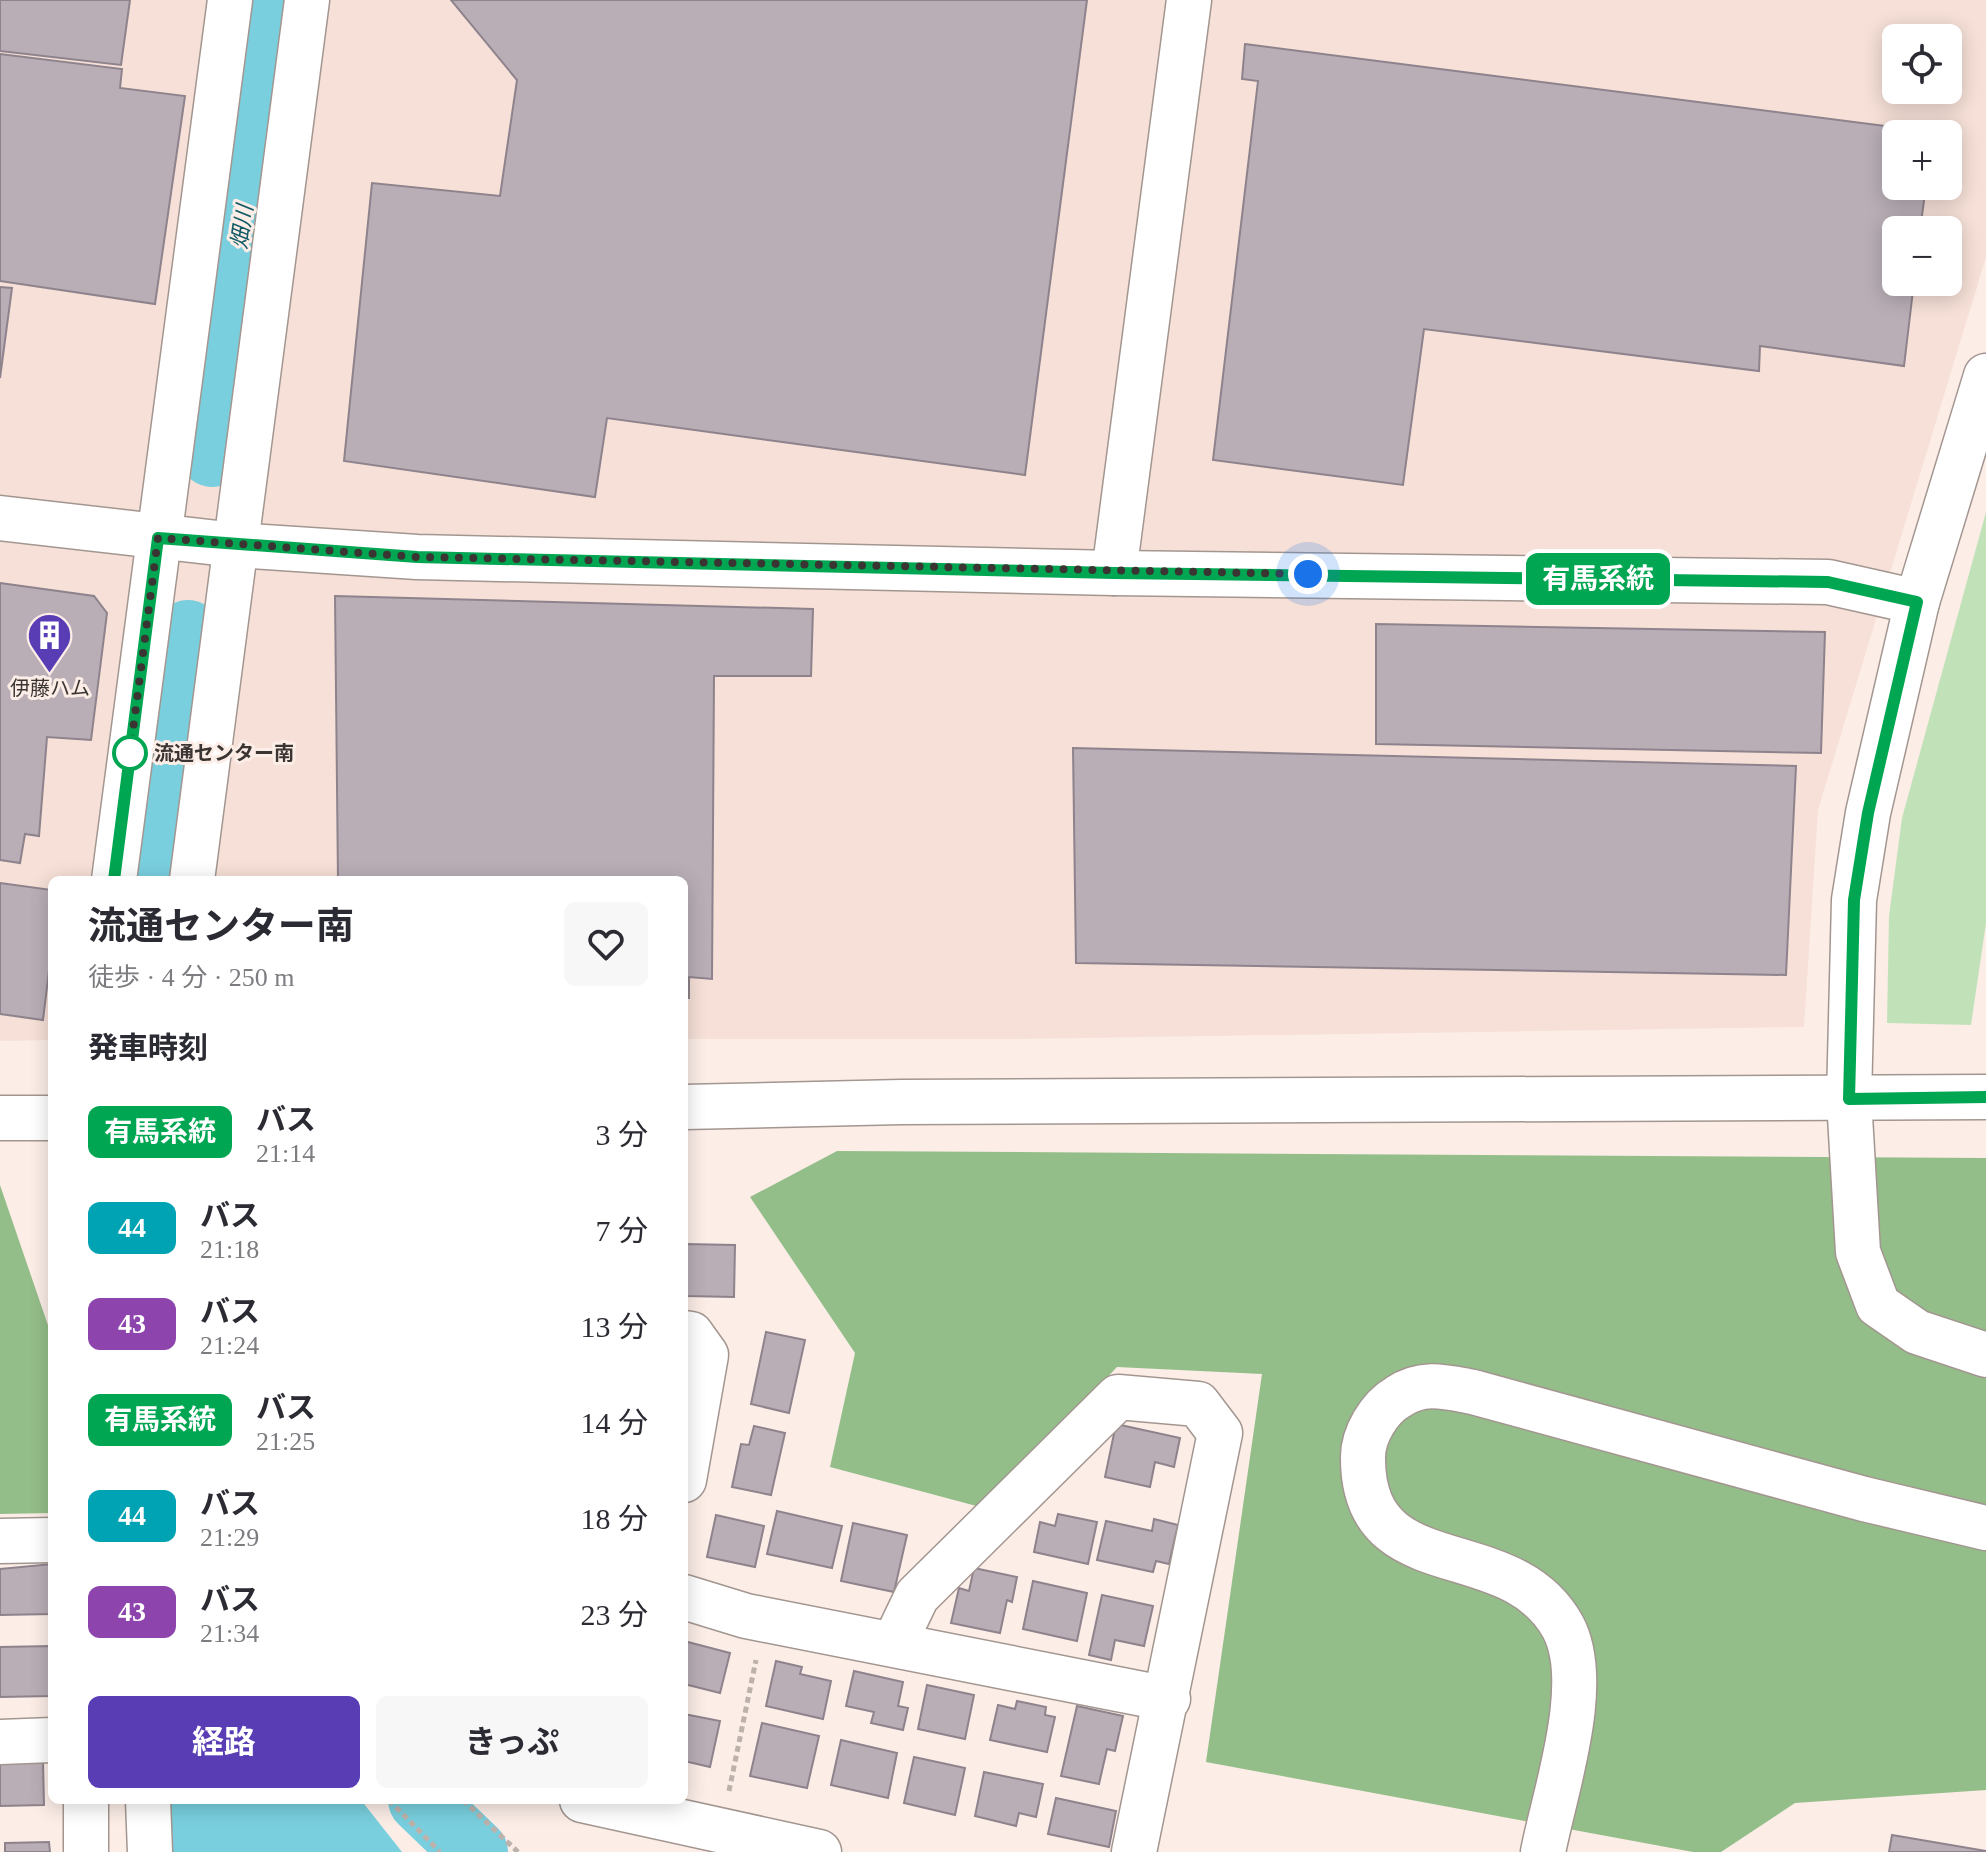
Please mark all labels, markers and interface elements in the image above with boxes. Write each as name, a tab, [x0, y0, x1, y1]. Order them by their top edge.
map controls	[1882, 24, 1962, 296]
button: locate	[1882, 24, 1962, 104]
button: +	[1882, 120, 1962, 200]
water label: 畑川	[227, 202, 258, 251]
button: −	[1882, 216, 1962, 296]
line badge: 有馬系統	[1542, 553, 1654, 605]
your location	[1288, 554, 1328, 594]
text: 有馬系統	[1542, 563, 1654, 594]
building icon: 伊藤ハム	[26, 612, 74, 675]
place label: 伊藤ハム	[10, 677, 90, 699]
marker: 流通センター南	[113, 736, 147, 770]
place label: 流通センター南	[154, 742, 294, 764]
button: heart	[564, 902, 648, 986]
text: 流通センター南	[88, 905, 354, 947]
text: 徒歩 · 4 分 · 250 m	[88, 963, 295, 992]
text: 発車時刻	[88, 1031, 208, 1064]
text: バス	[256, 1103, 316, 1136]
text: 有馬系統	[104, 1116, 216, 1147]
text: 3 分	[596, 1118, 648, 1151]
text: 21:14	[256, 1139, 315, 1168]
text: バス	[200, 1199, 260, 1232]
text: 44	[118, 1212, 146, 1243]
text: 7 分	[596, 1214, 648, 1247]
text: 21:18	[200, 1235, 259, 1264]
text: バス	[200, 1295, 260, 1328]
text: 43	[118, 1308, 146, 1339]
text: 13 分	[581, 1310, 648, 1343]
text: 21:24	[200, 1331, 259, 1360]
text: バス	[256, 1391, 316, 1424]
text: 有馬系統	[104, 1404, 216, 1435]
text: 14 分	[581, 1406, 648, 1439]
text: 21:25	[256, 1427, 315, 1456]
text: バス	[200, 1487, 260, 1520]
text: 44	[118, 1500, 146, 1531]
text: 18 分	[581, 1502, 648, 1535]
text: 21:29	[200, 1523, 259, 1552]
text: バス	[200, 1583, 260, 1616]
text: 43	[118, 1596, 146, 1627]
text: 23 分	[581, 1598, 648, 1631]
text: 21:34	[200, 1619, 259, 1648]
button: 経路	[88, 1696, 360, 1788]
button: きっぷ	[376, 1696, 648, 1788]

